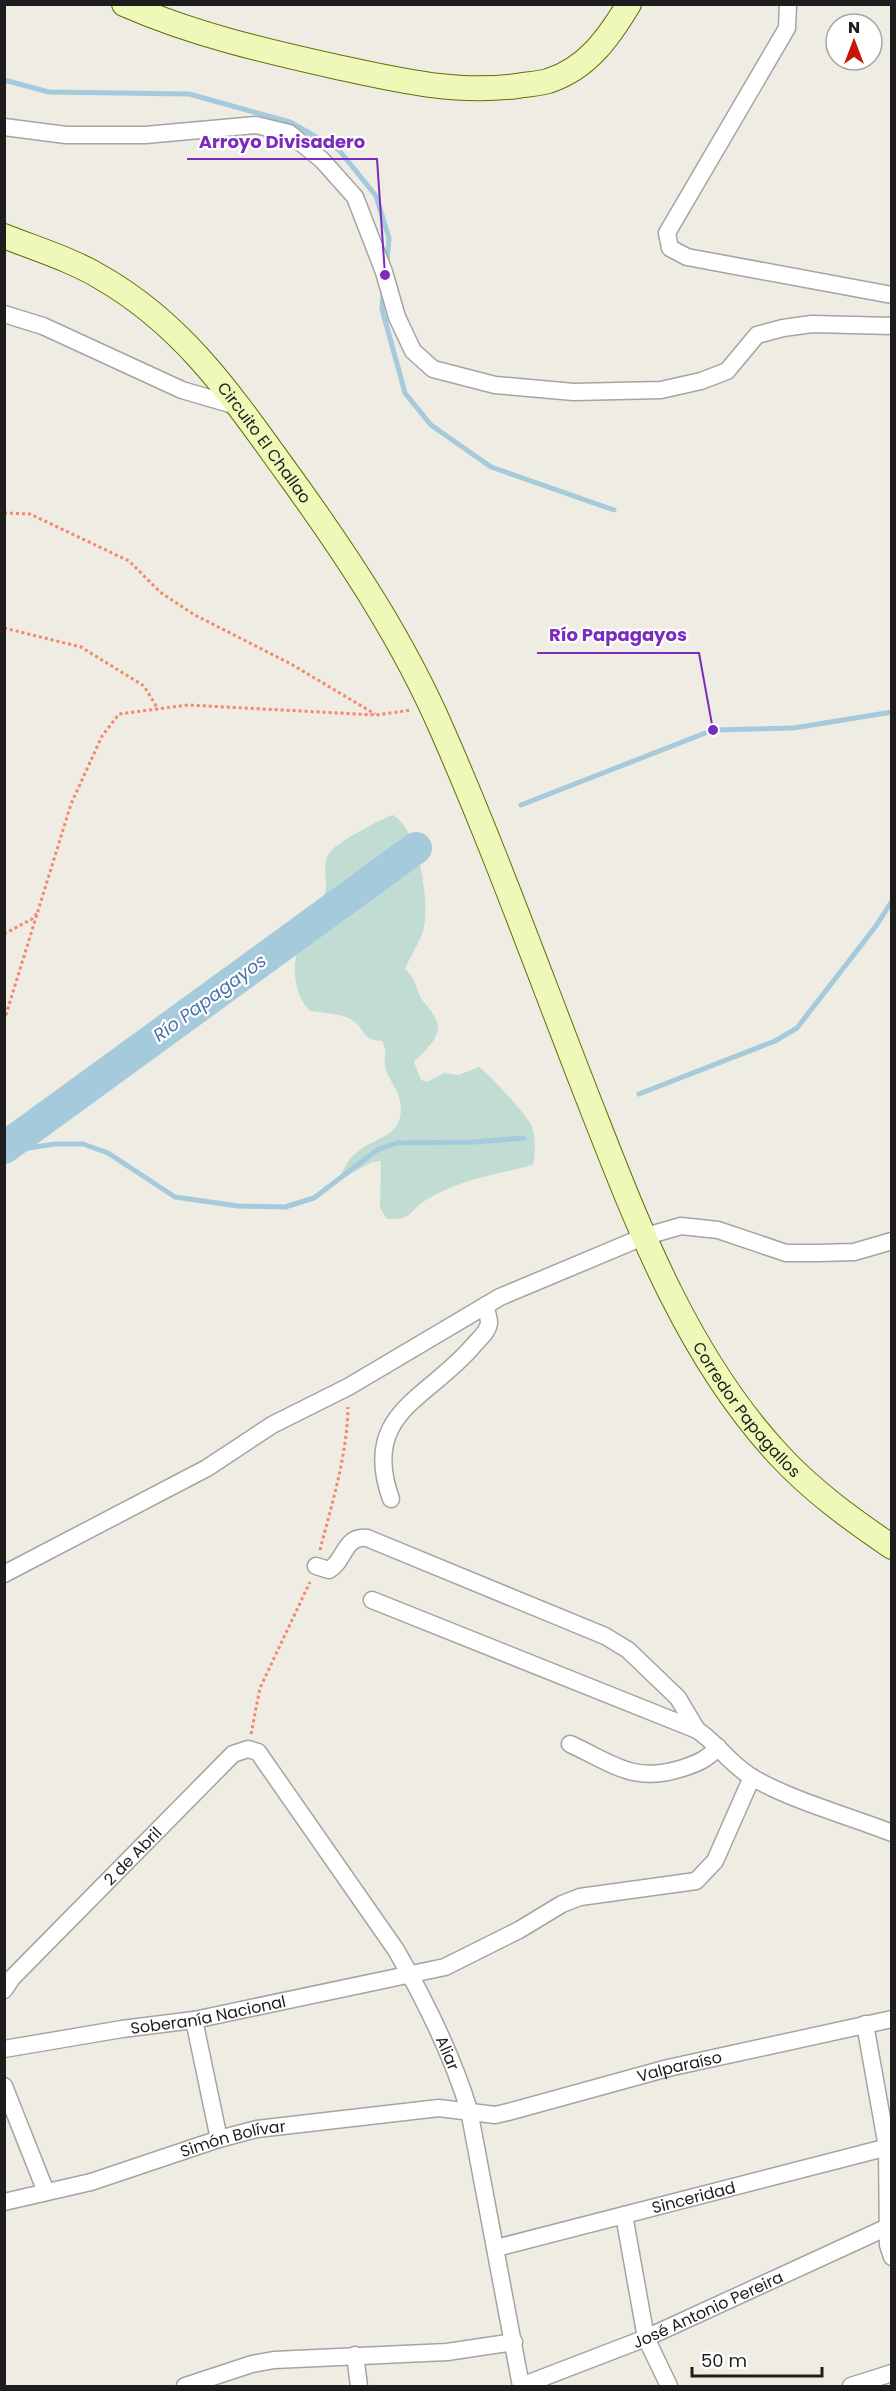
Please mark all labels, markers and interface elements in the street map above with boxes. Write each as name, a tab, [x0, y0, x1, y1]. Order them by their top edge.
north arrow	[824, 12, 884, 72]
text: N	[848, 16, 860, 39]
callout: Arroyo Divisadero	[187, 123, 377, 159]
text: Arroyo Divisadero	[199, 129, 365, 154]
street label: Circuito El Challao	[212, 377, 316, 508]
callout: Río Papagayos	[537, 617, 699, 653]
text: Río Papagayos	[549, 622, 687, 647]
water label: Río Papagayos	[148, 948, 271, 1047]
street label: Corredor Papagallos	[687, 1337, 805, 1483]
street label: 2 de Abril	[99, 1822, 167, 1891]
street label: Soberanía Nacional	[129, 1990, 288, 2040]
street label: Aliar	[430, 2032, 465, 2074]
street label: Valparaíso	[634, 2046, 724, 2088]
street label: Simón Bolívar	[177, 2115, 287, 2163]
street label: Sinceridad	[649, 2176, 738, 2219]
street label: José Antonio Pereira	[630, 2266, 787, 2354]
scale bar	[692, 2340, 822, 2378]
text: 50 m	[701, 2348, 747, 2373]

